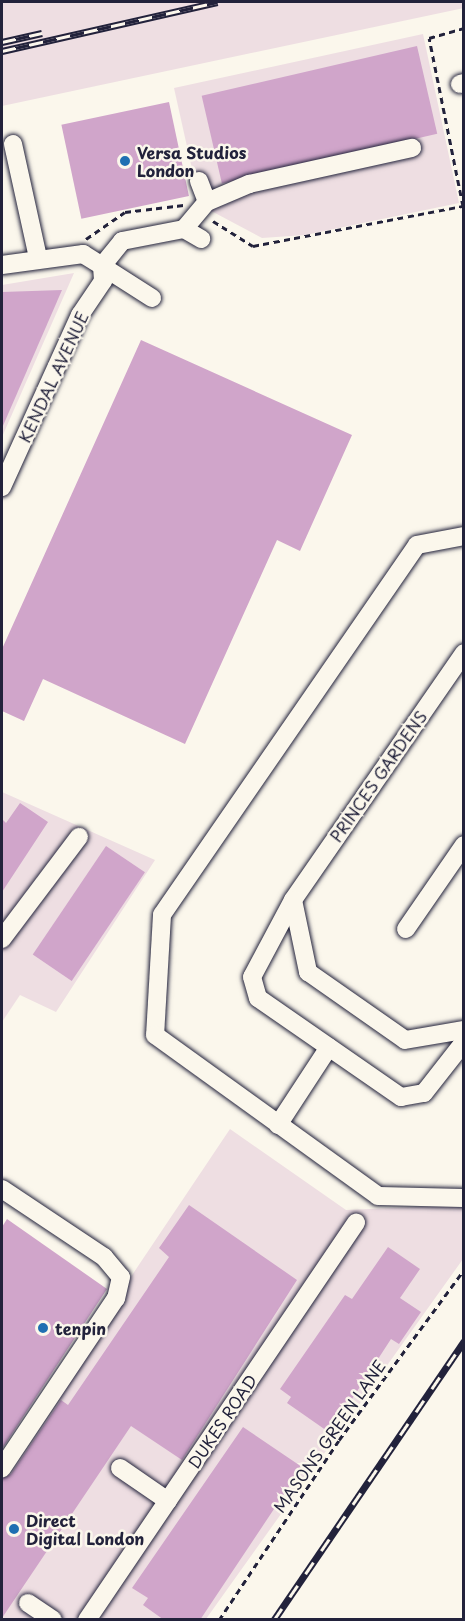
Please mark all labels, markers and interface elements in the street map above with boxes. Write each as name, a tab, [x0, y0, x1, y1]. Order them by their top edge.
place label: Versa Studios London	[137, 142, 246, 180]
marker: Versa Studios London	[118, 154, 132, 168]
street label: KENDAL AVENUE	[15, 309, 91, 445]
street label: PRINCES GARDENS	[325, 707, 431, 845]
place label: tenpin	[55, 1318, 106, 1338]
marker: tenpin	[36, 1321, 50, 1335]
street label: MASONS GREEN LANE	[269, 1356, 389, 1516]
street label: DUKES ROAD	[184, 1370, 260, 1472]
place label: Direct Digital London	[26, 1510, 143, 1548]
marker: Direct Digital London	[7, 1522, 21, 1536]

